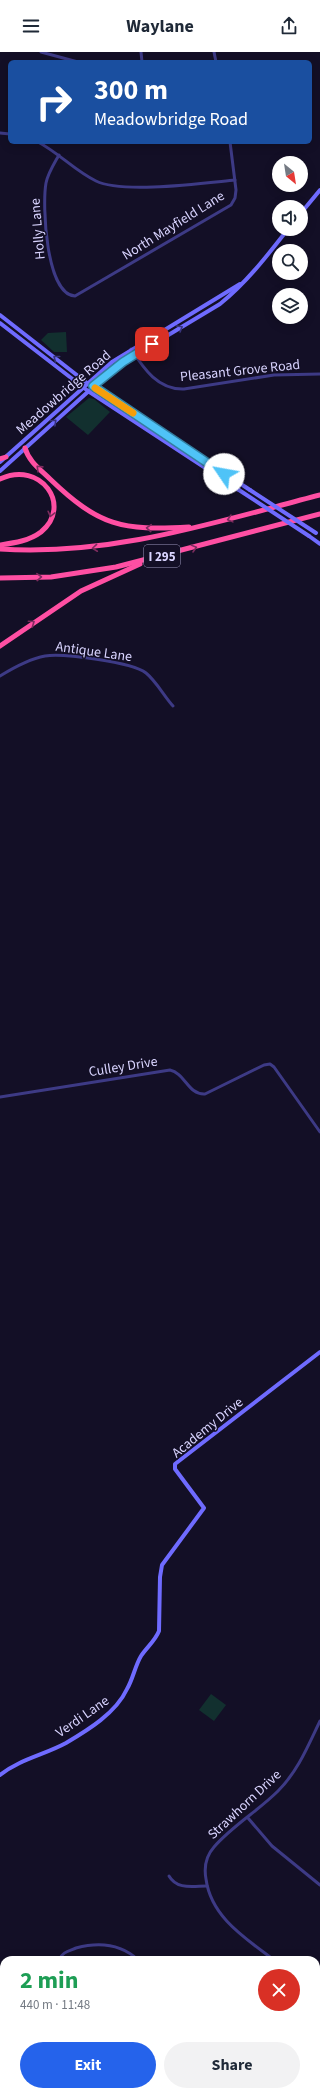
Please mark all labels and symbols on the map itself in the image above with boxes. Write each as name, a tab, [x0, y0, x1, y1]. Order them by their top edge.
north arrow	[272, 156, 308, 192]
street label: North Mayfield Lane	[118, 186, 229, 265]
street label: Holly Lane	[25, 197, 51, 260]
one-way arrow	[176, 325, 183, 332]
pin	[135, 327, 169, 361]
street label: Meadowbridge Road	[12, 346, 115, 440]
street label: Pleasant Grove Road	[179, 355, 301, 387]
one-way arrow	[54, 356, 61, 363]
one-way arrow	[49, 419, 57, 427]
position arrow	[203, 453, 245, 495]
one-way arrow	[36, 465, 44, 473]
one-way arrow	[48, 511, 56, 518]
one-way arrow	[226, 514, 233, 522]
one-way arrow	[146, 524, 152, 533]
one-way arrow	[92, 543, 98, 552]
one-way arrow	[190, 544, 197, 553]
road number: I 295	[144, 545, 180, 567]
one-way arrow	[36, 573, 42, 582]
one-way arrow	[28, 620, 35, 628]
street label: Antique Lane	[54, 637, 133, 667]
street label: Culley Drive	[87, 1052, 159, 1082]
street label: Academy Drive	[168, 1393, 248, 1463]
street label: Verdi Lane	[52, 1691, 113, 1743]
street label: Strawhorn Drive	[203, 1765, 286, 1844]

